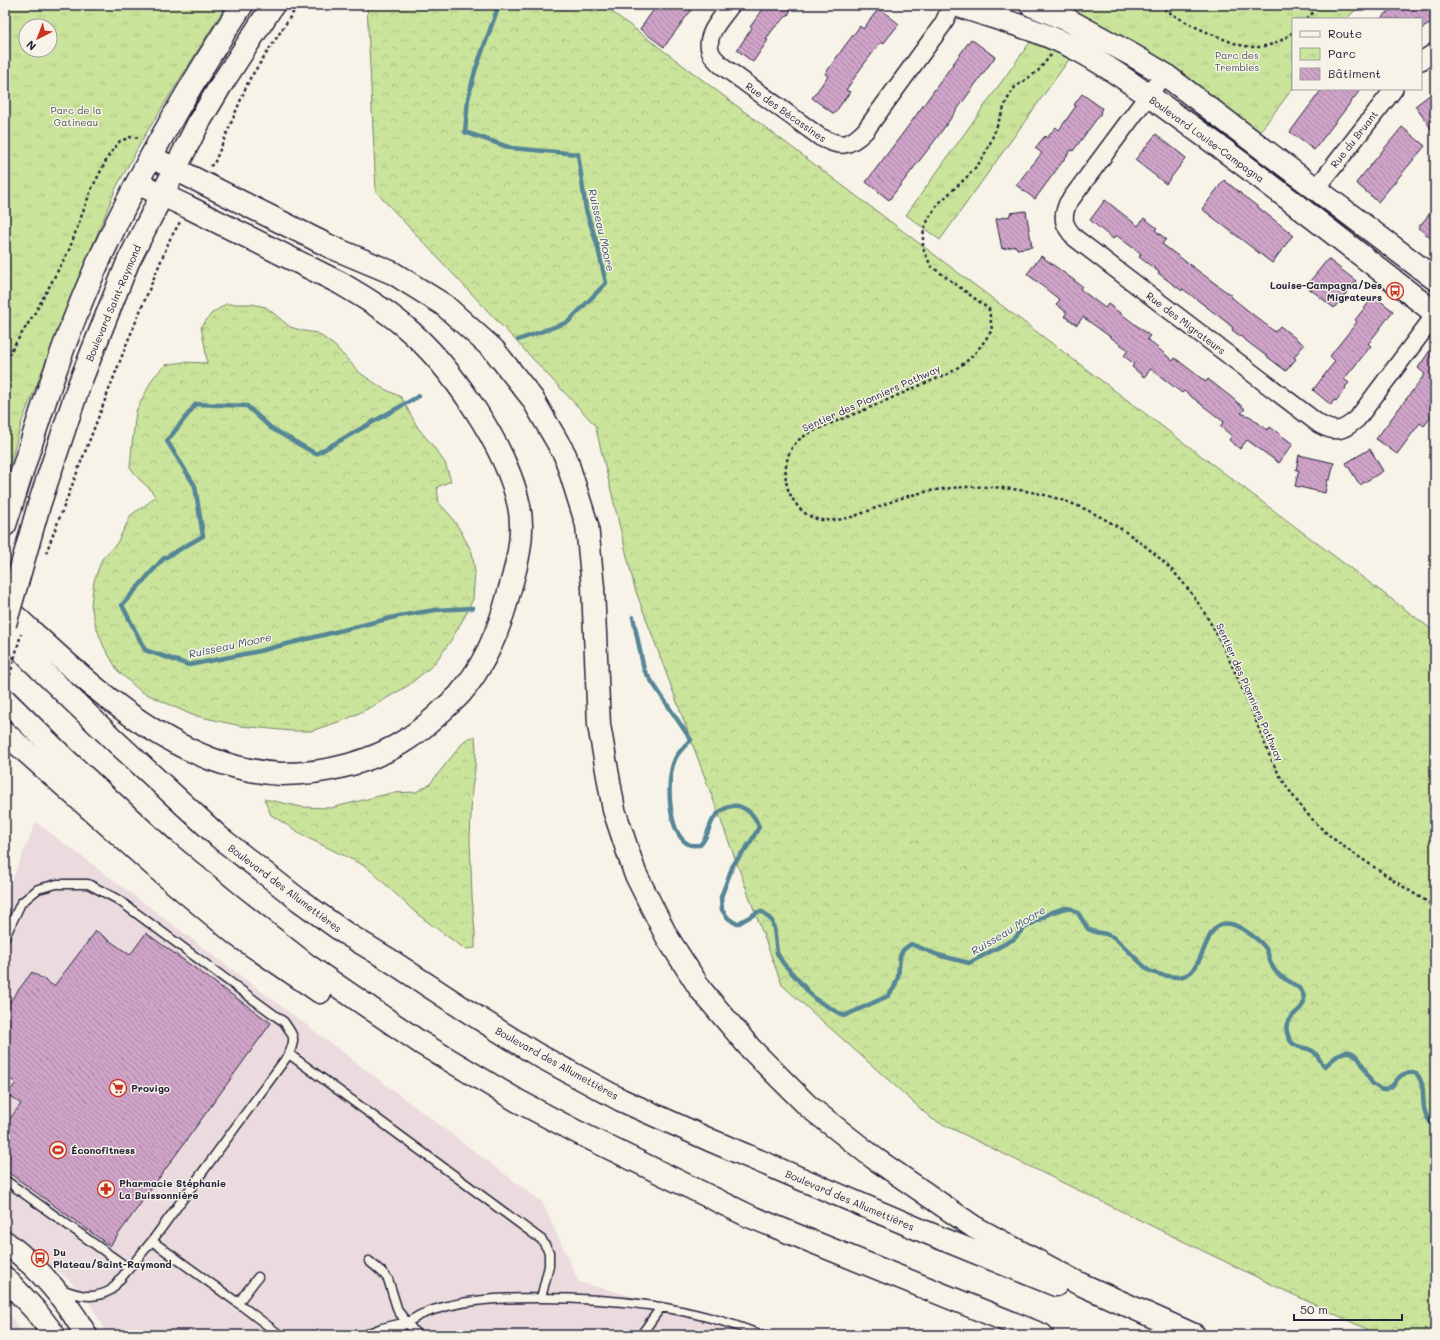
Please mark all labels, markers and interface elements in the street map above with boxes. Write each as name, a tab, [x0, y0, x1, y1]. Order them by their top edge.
north arrow	[18, 18, 58, 58]
legend	[1292, 18, 1422, 90]
text: Route	[1328, 25, 1362, 41]
text: N	[23, 37, 39, 54]
text: Parc	[1328, 45, 1356, 61]
park label: Parc des Trembles	[1215, 48, 1259, 74]
text: Bâtiment	[1328, 65, 1381, 81]
street label: Rue des Bécassines	[743, 79, 829, 145]
street label: Boulevard Louise-Campagna	[1147, 93, 1267, 185]
park label: Parc de la Gatineau	[51, 103, 101, 129]
street label: Rue du Bruant	[1327, 107, 1381, 171]
water label: Ruisseau Moore	[585, 187, 619, 273]
street label: Boulevard Saint-Raymond	[82, 243, 144, 363]
place label: Louise-Campagna/Des Migrateurs	[1270, 278, 1382, 304]
bus stop icon: Louise-Campagna/Des Migrateurs	[1385, 281, 1405, 301]
street label: Rue des Migrateurs	[1143, 289, 1229, 358]
street label: Sentier des Pionniers Pathway	[800, 361, 942, 435]
street label: Sentier des Pionniers Pathway	[1213, 621, 1287, 763]
water label: Ruisseau Moore	[187, 629, 273, 661]
street label: Boulevard des Allumettières	[225, 841, 345, 935]
water label: Ruisseau Moore	[968, 902, 1048, 958]
street label: Boulevard des Allumettières	[493, 1023, 621, 1103]
supermarket icon: Provigo	[108, 1078, 128, 1098]
place label: Provigo	[131, 1081, 170, 1095]
sports icon: Éconofitness	[48, 1140, 68, 1160]
place label: Éconofitness	[71, 1143, 135, 1157]
street label: Boulevard des Allumettières	[783, 1166, 917, 1234]
place label: Pharmacie Stéphanie La Buissonnière	[119, 1176, 226, 1202]
pharmacy icon: Pharmacie Stéphanie La Buissonnière	[96, 1179, 116, 1199]
place label: Du Plateau/Saint-Raymond	[53, 1245, 172, 1271]
bus stop icon: Du Plateau/Saint-Raymond	[30, 1248, 50, 1268]
scale bar	[1294, 1296, 1402, 1322]
text: 50 m	[1300, 1301, 1328, 1317]

